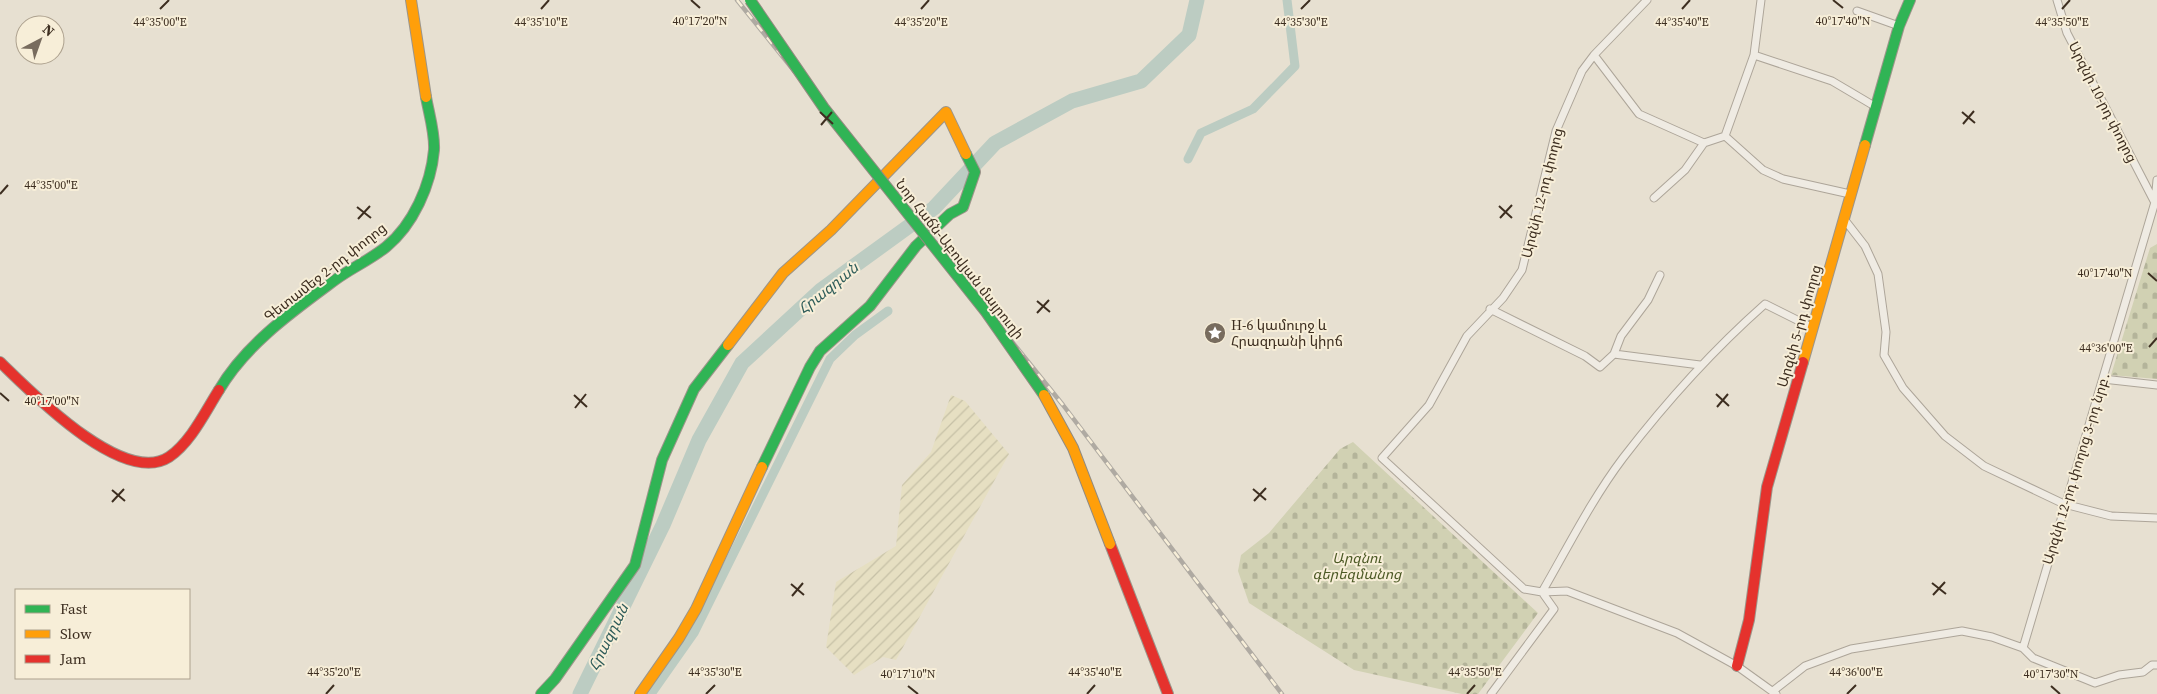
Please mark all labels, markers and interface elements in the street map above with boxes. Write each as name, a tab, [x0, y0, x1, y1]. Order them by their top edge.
text: 40°17'20"N	[672, 13, 728, 29]
text: 40°17'40"N	[1815, 13, 1871, 29]
text: 44°35'00"E	[133, 14, 187, 30]
text: 44°35'10"E	[514, 14, 568, 30]
text: 44°35'20"E	[894, 14, 948, 30]
text: 44°35'30"E	[1274, 14, 1328, 30]
text: 44°35'40"E	[1655, 14, 1709, 30]
text: 44°35'50"E	[2035, 14, 2089, 30]
north arrow	[15, 15, 65, 65]
text: N	[38, 19, 59, 41]
street label: Արզնի 10-րդ փողոց	[2064, 38, 2142, 166]
street label: Արզնի 12-րդ փողոց	[1516, 126, 1568, 260]
street label: Նոր Հաճն-Աբովյան մայրուղի	[891, 175, 1029, 343]
text: 44°35'00"E	[24, 177, 78, 193]
street label: Գետամեջ 2-րդ փողոց	[260, 218, 390, 326]
water label: Հրազդան	[793, 257, 863, 319]
street label: Արզնի 5-րդ փողոց	[1772, 262, 1826, 390]
text: 40°17'40"N	[2077, 265, 2133, 281]
place label: H-6 կամուրջ և Հրազդանի կիրճ	[1231, 315, 1343, 351]
place icon: H-6 կամուրջ և Հրազդանի կիրճ	[1203, 321, 1227, 345]
text: 44°36'00"E	[2079, 340, 2133, 356]
street label: Արզնի 12-րդ փողոց 3-րդ նրբ․	[2037, 369, 2115, 567]
text: 40°17'00"N	[24, 393, 80, 409]
park label: Արզնու գերեզմանոց	[1313, 548, 1402, 584]
legend	[15, 589, 190, 679]
text: Fast	[60, 598, 87, 619]
water label: Հրազդան	[583, 599, 634, 674]
text: Slow	[60, 623, 92, 644]
text: Jam	[59, 648, 87, 669]
text: 44°35'20"E	[307, 664, 361, 680]
text: 44°35'30"E	[688, 664, 742, 680]
text: 44°35'40"E	[1068, 664, 1122, 680]
text: 44°35'50"E	[1448, 664, 1502, 680]
text: 44°36'00"E	[1829, 664, 1883, 680]
text: 40°17'10"N	[880, 666, 936, 682]
text: 40°17'30"N	[2023, 666, 2079, 682]

